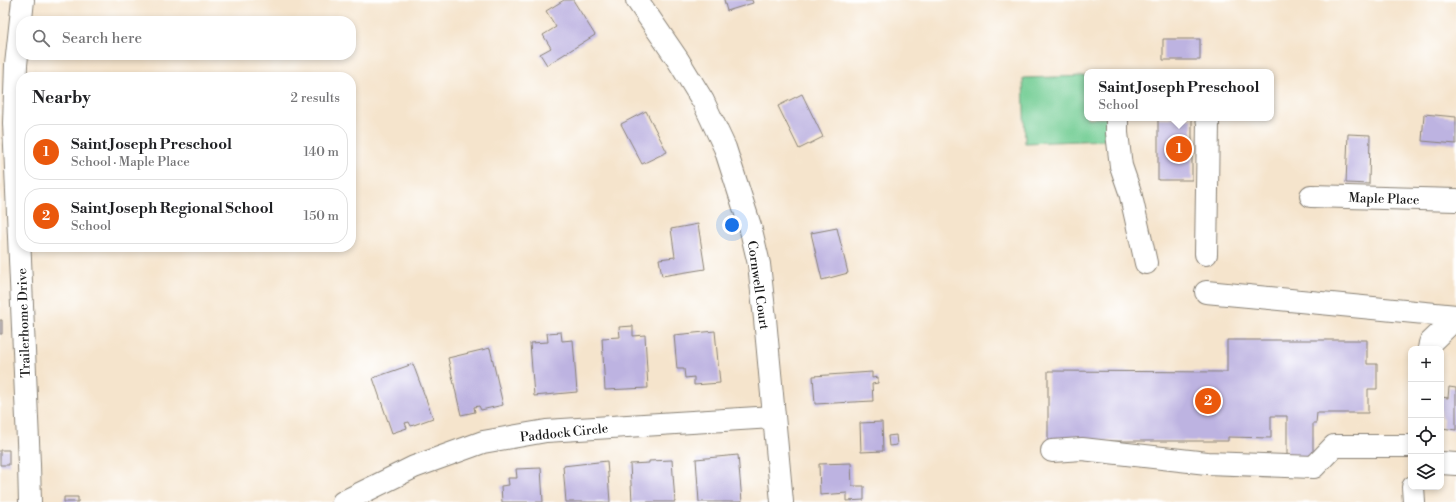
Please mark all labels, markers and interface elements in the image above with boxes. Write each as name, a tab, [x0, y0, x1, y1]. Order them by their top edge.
search box	[16, 16, 356, 60]
icon: search	[30, 27, 52, 49]
text: Search here	[62, 29, 142, 48]
popup	[1084, 69, 1274, 121]
text: Saint Joseph Preschool	[1099, 78, 1259, 97]
text: Nearby	[32, 87, 91, 109]
text: 2 results	[291, 90, 340, 106]
text: School	[1099, 97, 1139, 113]
pin: 1	[1166, 134, 1192, 164]
text: Saint Joseph Preschool	[71, 135, 232, 154]
text: 1	[43, 144, 49, 160]
text: 140 m	[303, 144, 339, 160]
text: School · Maple Place	[71, 154, 190, 170]
street label: Maple Place	[1348, 190, 1420, 208]
text: Saint Joseph Regional School	[71, 199, 273, 218]
text: 2	[42, 208, 50, 224]
text: 150 m	[304, 208, 339, 224]
your location	[722, 215, 742, 235]
text: School	[71, 218, 111, 234]
street label: Cornwell Court	[744, 240, 772, 331]
street label: Trailerhome Drive	[14, 267, 34, 378]
map controls	[1408, 346, 1444, 490]
button: +	[1408, 346, 1444, 382]
button: −	[1408, 382, 1444, 418]
pin: 2	[1195, 386, 1221, 416]
button: locate	[1408, 418, 1444, 454]
street label: Paddock Circle	[519, 420, 609, 446]
button: layers	[1408, 454, 1444, 490]

